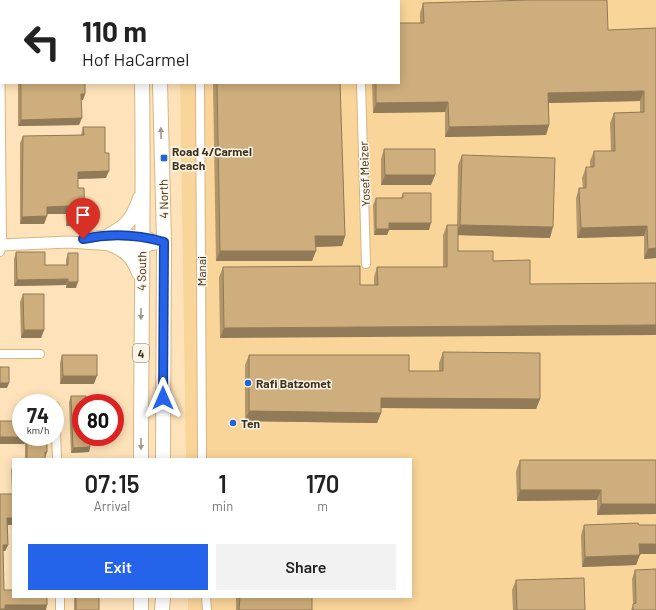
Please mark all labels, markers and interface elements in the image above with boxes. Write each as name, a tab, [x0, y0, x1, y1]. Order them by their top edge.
text: 110 m	[82, 14, 147, 48]
icon: left	[16, 16, 68, 68]
text: Hof HaCarmel	[82, 48, 190, 70]
one-way arrow	[158, 126, 164, 139]
street label: Yosef Meizer	[356, 140, 372, 207]
place label: Road 4/Carmel Beach	[172, 144, 252, 172]
marker: Road 4/Carmel Beach	[159, 153, 169, 163]
street label: 4 North	[156, 179, 170, 219]
pin	[66, 198, 100, 239]
icon: arrive	[72, 204, 94, 226]
street label: 4 South	[134, 251, 148, 291]
street label: Manai	[194, 256, 208, 286]
one-way arrow	[138, 308, 144, 321]
road number: 4	[133, 344, 149, 362]
place label: Rafi Batzomet	[256, 376, 332, 390]
position arrow	[142, 377, 184, 419]
marker: Rafi Batzomet	[243, 378, 253, 388]
speed limit sign: 80	[72, 394, 124, 446]
text: 74	[27, 403, 49, 427]
place label: Ten	[241, 416, 260, 430]
marker: Ten	[228, 418, 238, 428]
text: km/h	[27, 424, 49, 436]
one-way arrow	[138, 438, 144, 451]
text: 07:15	[85, 469, 140, 498]
text: 1	[218, 469, 227, 498]
text: 170	[306, 469, 339, 498]
text: Arrival	[94, 498, 130, 514]
text: min	[212, 498, 233, 514]
text: m	[317, 498, 328, 514]
button: Exit	[28, 544, 208, 590]
button: Share	[216, 544, 396, 590]

